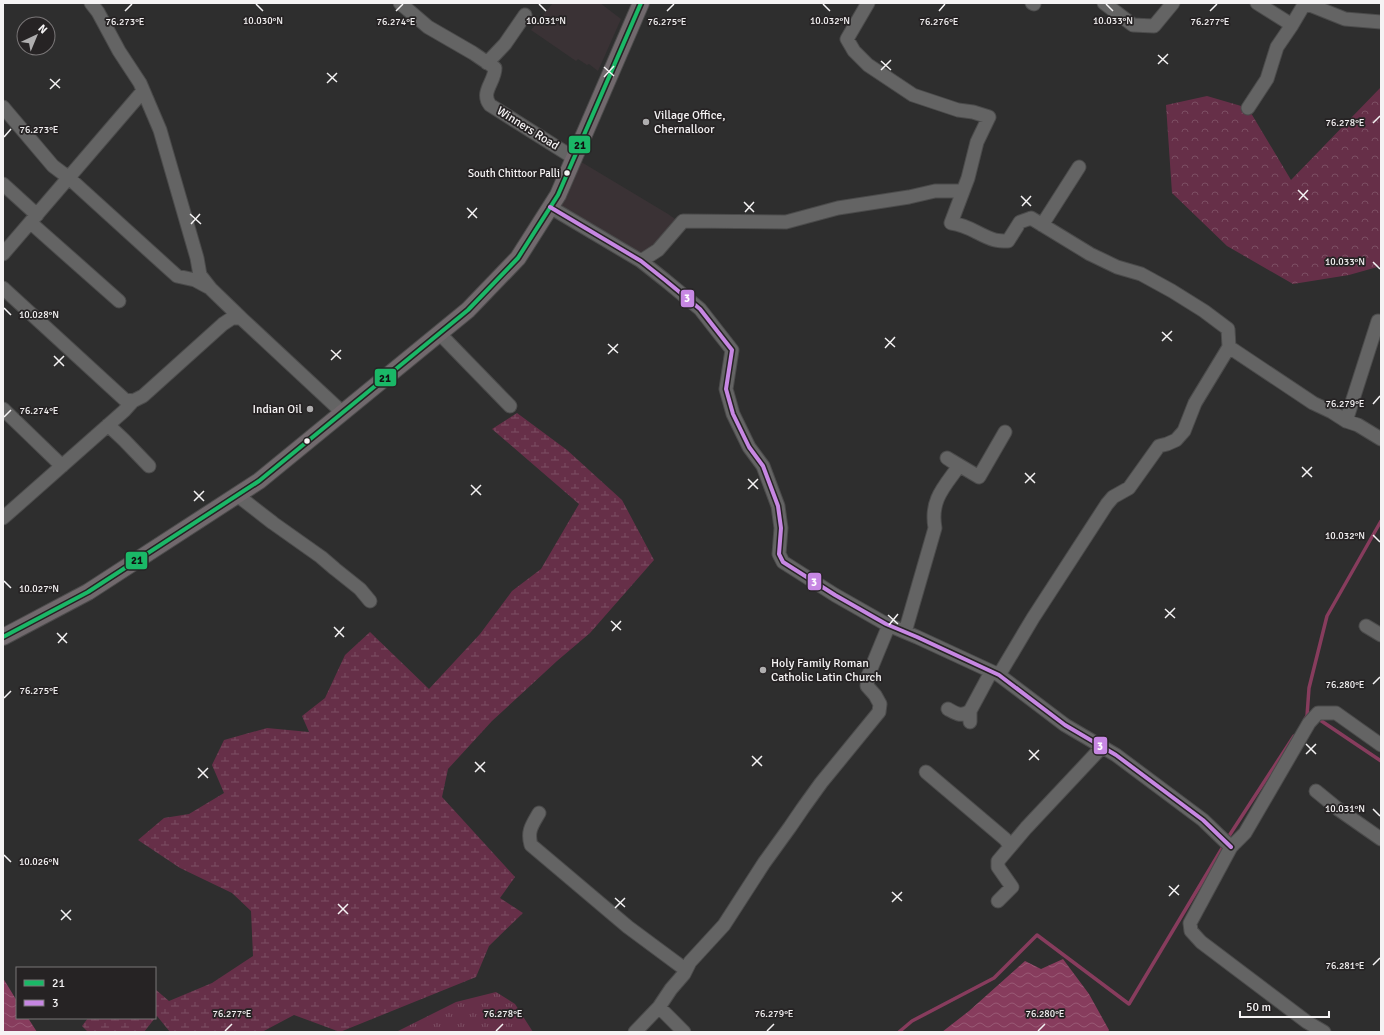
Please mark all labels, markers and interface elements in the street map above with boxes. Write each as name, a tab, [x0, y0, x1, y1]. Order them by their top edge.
text: 10.030°N	[243, 15, 283, 27]
text: 10.031°N	[526, 15, 566, 27]
text: 10.032°N	[810, 15, 850, 27]
text: 10.033°N	[1093, 15, 1133, 27]
north arrow	[16, 16, 56, 56]
text: 76.273°E	[106, 16, 145, 28]
text: 76.274°E	[377, 16, 416, 28]
text: 76.275°E	[648, 16, 687, 28]
text: 76.276°E	[920, 16, 959, 28]
text: 76.277°E	[1191, 16, 1230, 28]
text: N	[35, 22, 50, 37]
street label: Winners Road	[494, 103, 562, 153]
place label: Village Office, Chernalloor	[654, 108, 726, 137]
marker: Village Office, Chernalloor	[641, 117, 651, 127]
text: 76.278°E	[1326, 117, 1365, 129]
text: 76.273°E	[20, 124, 59, 136]
line badge: 21	[568, 135, 591, 154]
text: 21	[574, 139, 586, 152]
place label: South Chittoor Palli	[468, 167, 560, 180]
marker: South Chittoor Palli	[562, 168, 572, 178]
text: 10.033°N	[1325, 256, 1365, 268]
line badge: 3	[680, 289, 695, 308]
text: 3	[684, 292, 690, 305]
text: 10.028°N	[19, 309, 59, 321]
line badge: 21	[374, 368, 397, 387]
text: 21	[379, 372, 391, 385]
text: 76.279°E	[1326, 398, 1365, 410]
place label: Indian Oil	[252, 402, 302, 417]
marker: Indian Oil	[305, 404, 315, 414]
text: 76.274°E	[20, 405, 59, 417]
unlabelled marker	[302, 436, 312, 446]
text: 10.032°N	[1325, 530, 1365, 542]
line badge: 21	[125, 551, 148, 570]
text: 21	[131, 554, 143, 567]
line badge: 3	[807, 572, 822, 591]
text: 3	[811, 576, 817, 589]
text: 10.027°N	[19, 583, 59, 595]
place label: Holy Family Roman Catholic Latin Church	[771, 656, 882, 685]
marker: Holy Family Roman Catholic Latin Church	[758, 665, 768, 675]
text: 76.280°E	[1326, 679, 1365, 691]
text: 76.275°E	[20, 685, 59, 697]
line badge: 3	[1093, 736, 1108, 755]
text: 3	[1097, 740, 1103, 753]
text: 10.031°N	[1325, 803, 1365, 815]
text: 10.026°N	[19, 856, 59, 868]
text: 76.281°E	[1326, 960, 1365, 972]
legend	[16, 967, 156, 1019]
text: 21	[52, 976, 65, 991]
scale bar	[1240, 993, 1329, 1019]
text: 3	[52, 996, 58, 1011]
text: 50 m	[1246, 1000, 1271, 1015]
text: 76.277°E	[213, 1008, 252, 1020]
text: 76.278°E	[484, 1008, 523, 1020]
text: 76.279°E	[755, 1008, 794, 1020]
text: 76.280°E	[1026, 1008, 1065, 1020]

